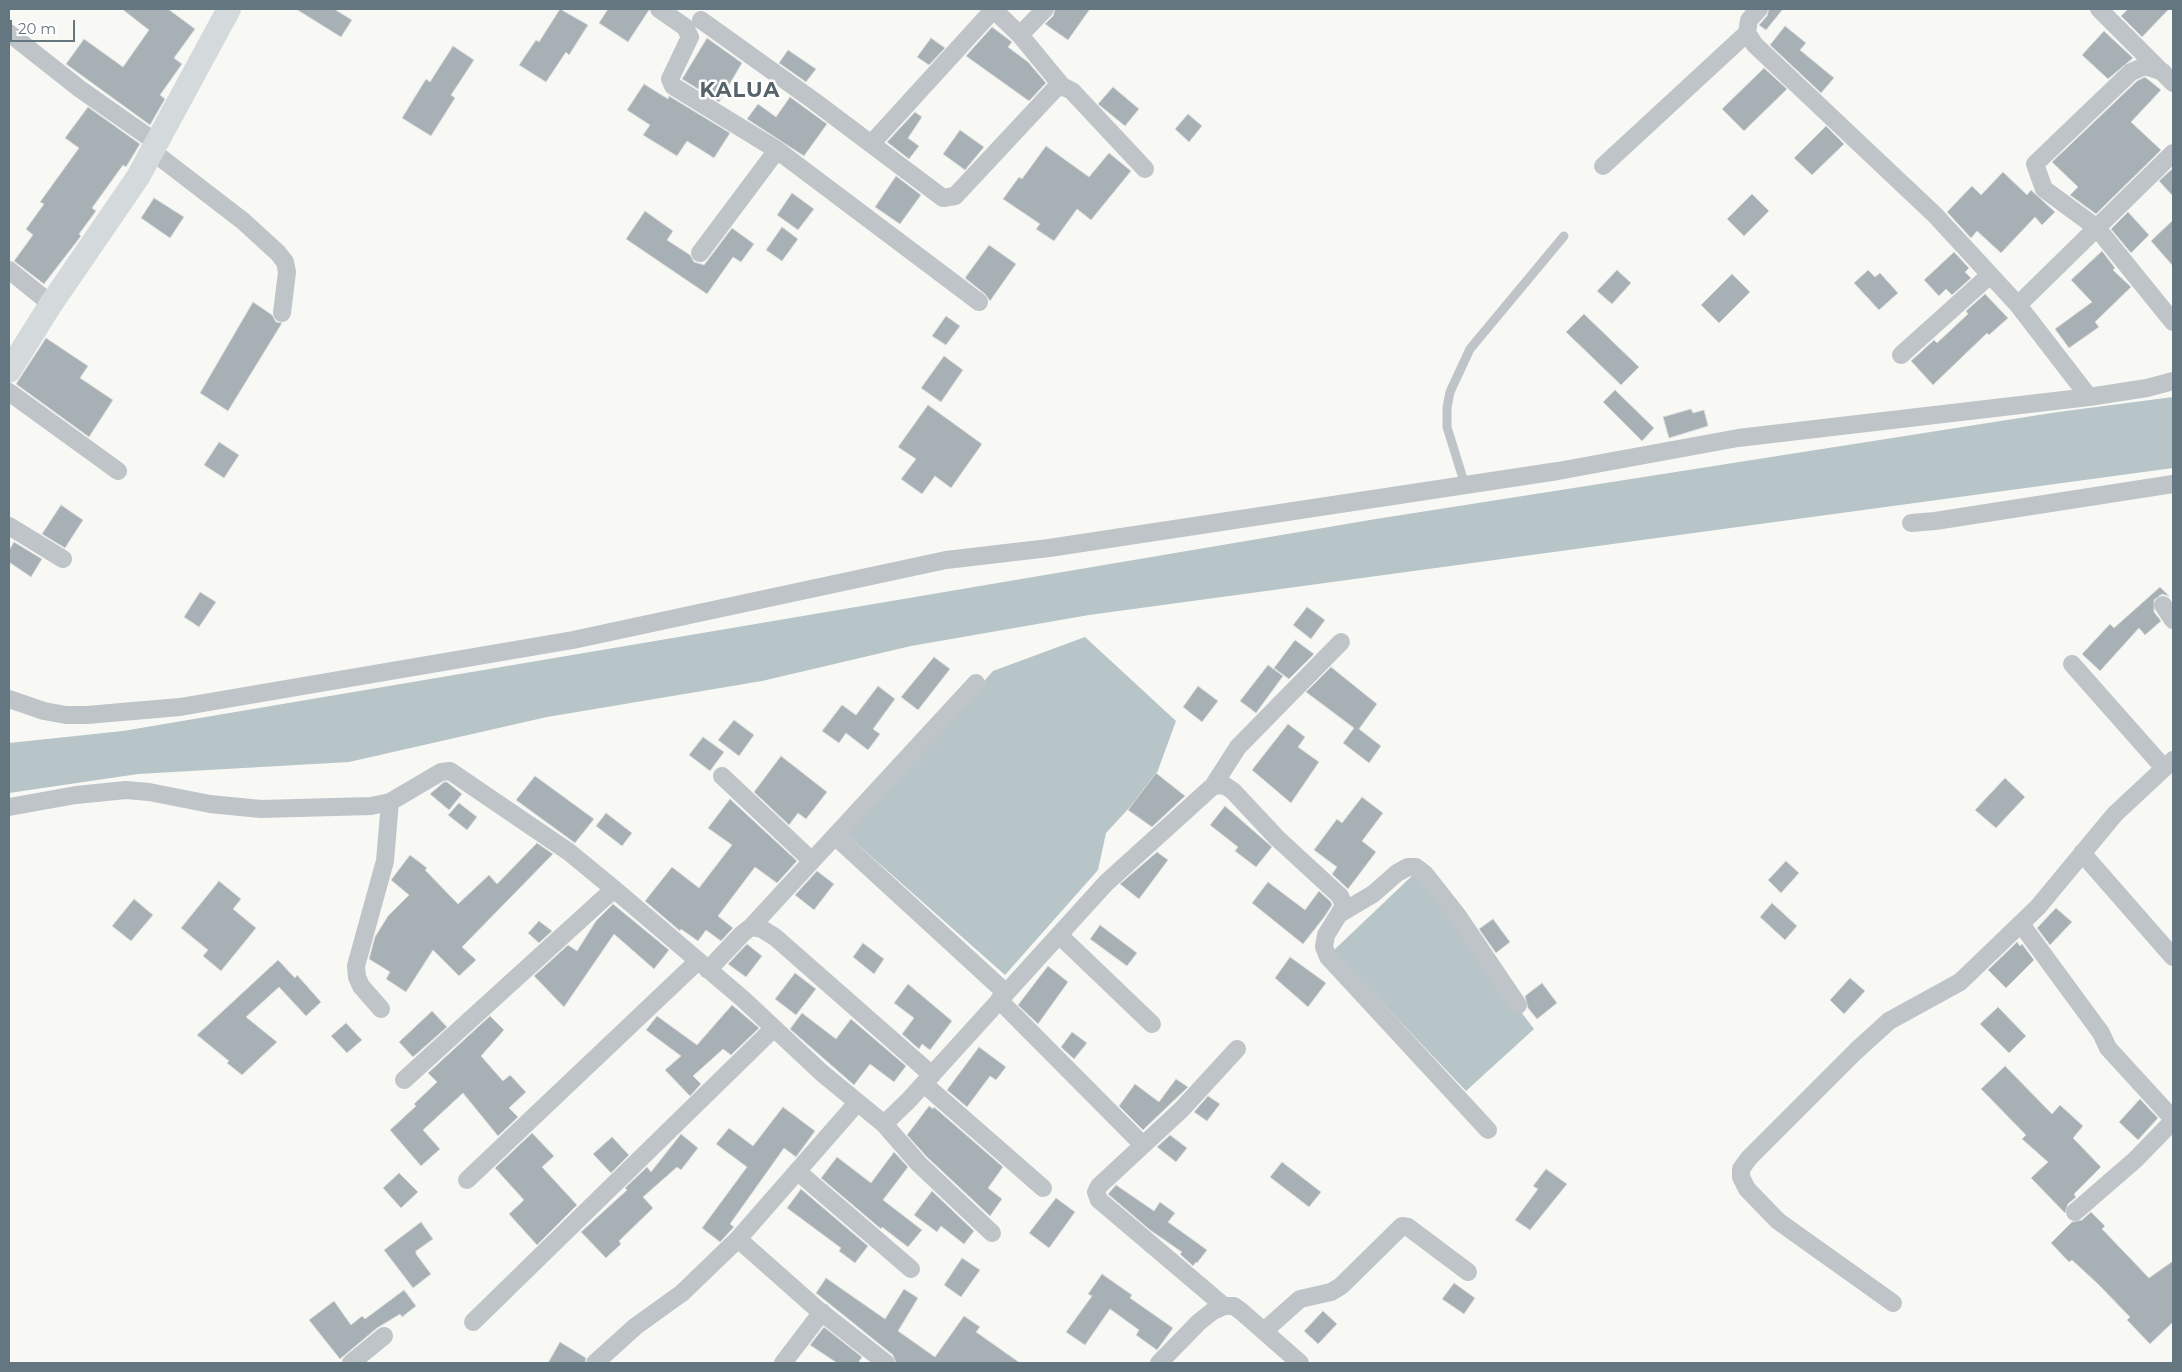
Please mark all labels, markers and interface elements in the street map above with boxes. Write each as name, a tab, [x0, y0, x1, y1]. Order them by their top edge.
scale bar	[12, 10, 78, 42]
text: 20 m	[18, 19, 56, 38]
district label: KALUA	[699, 78, 781, 104]

